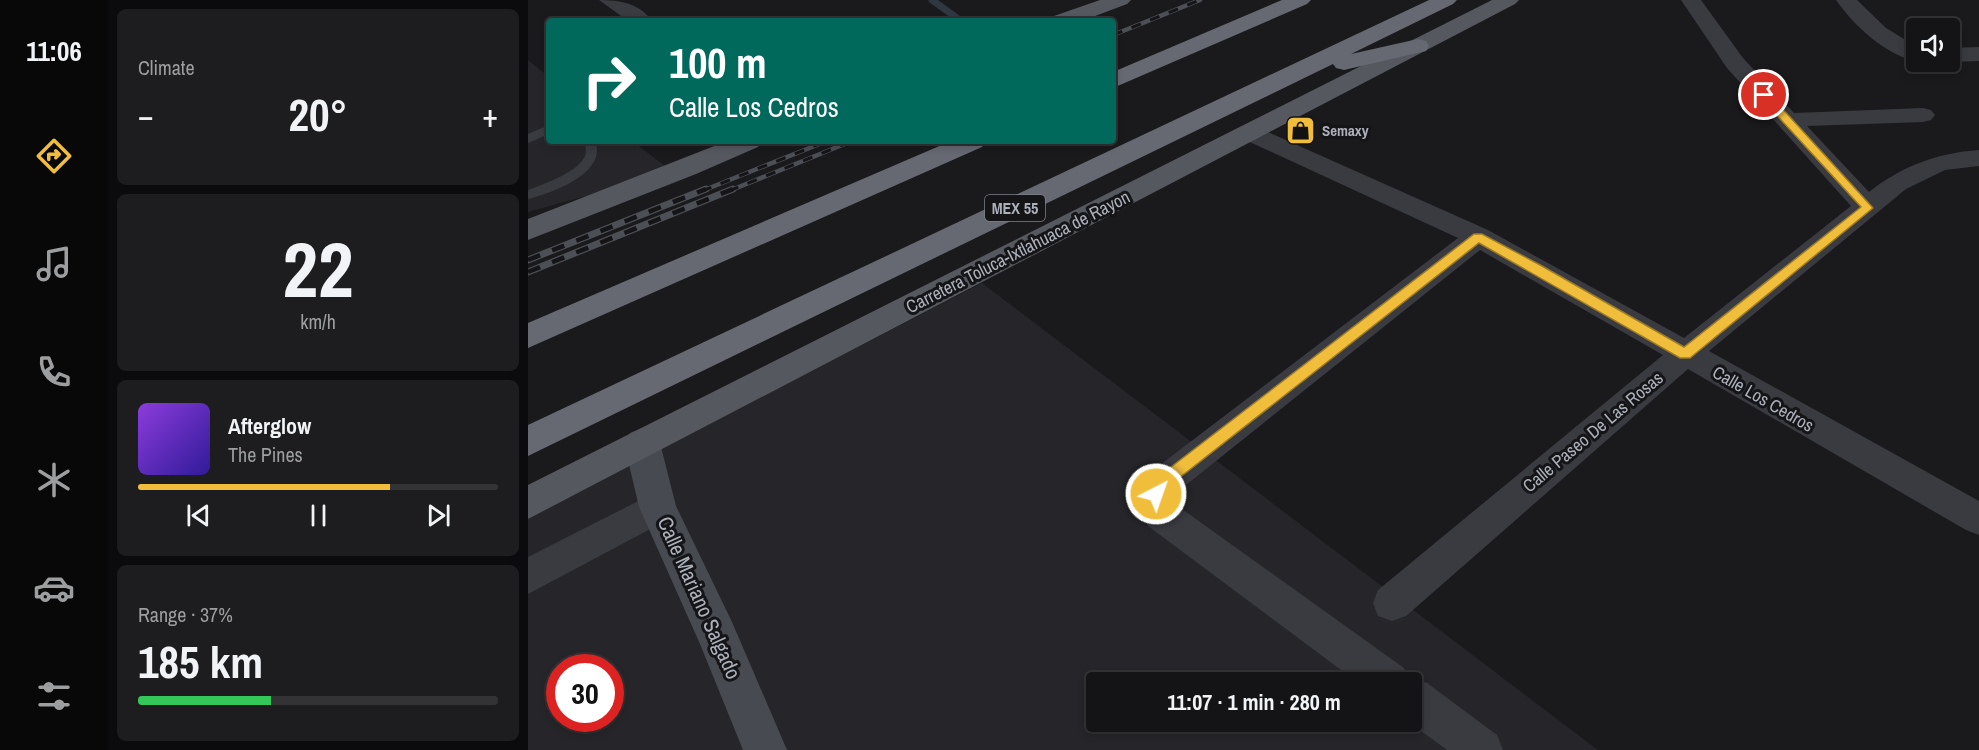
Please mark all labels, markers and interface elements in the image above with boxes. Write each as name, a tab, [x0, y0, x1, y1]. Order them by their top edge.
map controls	[1906, 18, 1960, 72]
button: sound	[1906, 18, 1960, 72]
text: 11:06	[26, 33, 82, 69]
text: 100 m	[669, 35, 767, 91]
icon: right	[570, 42, 648, 120]
text: Climate	[138, 54, 195, 81]
pin	[1738, 69, 1789, 120]
icon: arrive	[1747, 78, 1780, 111]
text: 20°	[288, 84, 348, 145]
text: Calle Los Cedros	[669, 89, 839, 125]
text: −	[138, 93, 154, 137]
text: +	[482, 93, 498, 137]
shop icon: Semaxy	[1285, 115, 1317, 147]
place label: Semaxy	[1322, 120, 1369, 141]
icon: directions	[33, 135, 75, 177]
street label: Carretera Toluca-Ixtlahuaca de Rayon	[901, 184, 1134, 319]
road number: MEX 55	[985, 195, 1045, 221]
text: 22	[282, 216, 354, 321]
icon: music	[33, 243, 75, 285]
text: km/h	[300, 308, 336, 335]
icon: phone	[33, 351, 75, 393]
street label: Calle Los Cedros	[1708, 359, 1819, 438]
street label: Calle Paseo De Las Rosas	[1517, 365, 1668, 498]
text: Afterglow	[228, 411, 311, 441]
text: The Pines	[228, 441, 303, 468]
icon: climate	[33, 459, 75, 501]
position arrow	[1124, 462, 1188, 526]
icon: previous	[182, 499, 215, 532]
icon: pause	[302, 499, 335, 532]
icon: next	[422, 499, 455, 532]
street label: Calle Mariano Salgado	[651, 512, 748, 684]
icon: car	[33, 567, 75, 609]
text: Range · 37%	[138, 601, 233, 628]
text: 185 km	[138, 631, 263, 692]
speed limit sign: 30	[546, 654, 624, 732]
icon: filters	[33, 675, 75, 717]
text: 11:07 · 1 min · 280 m	[1167, 687, 1341, 717]

